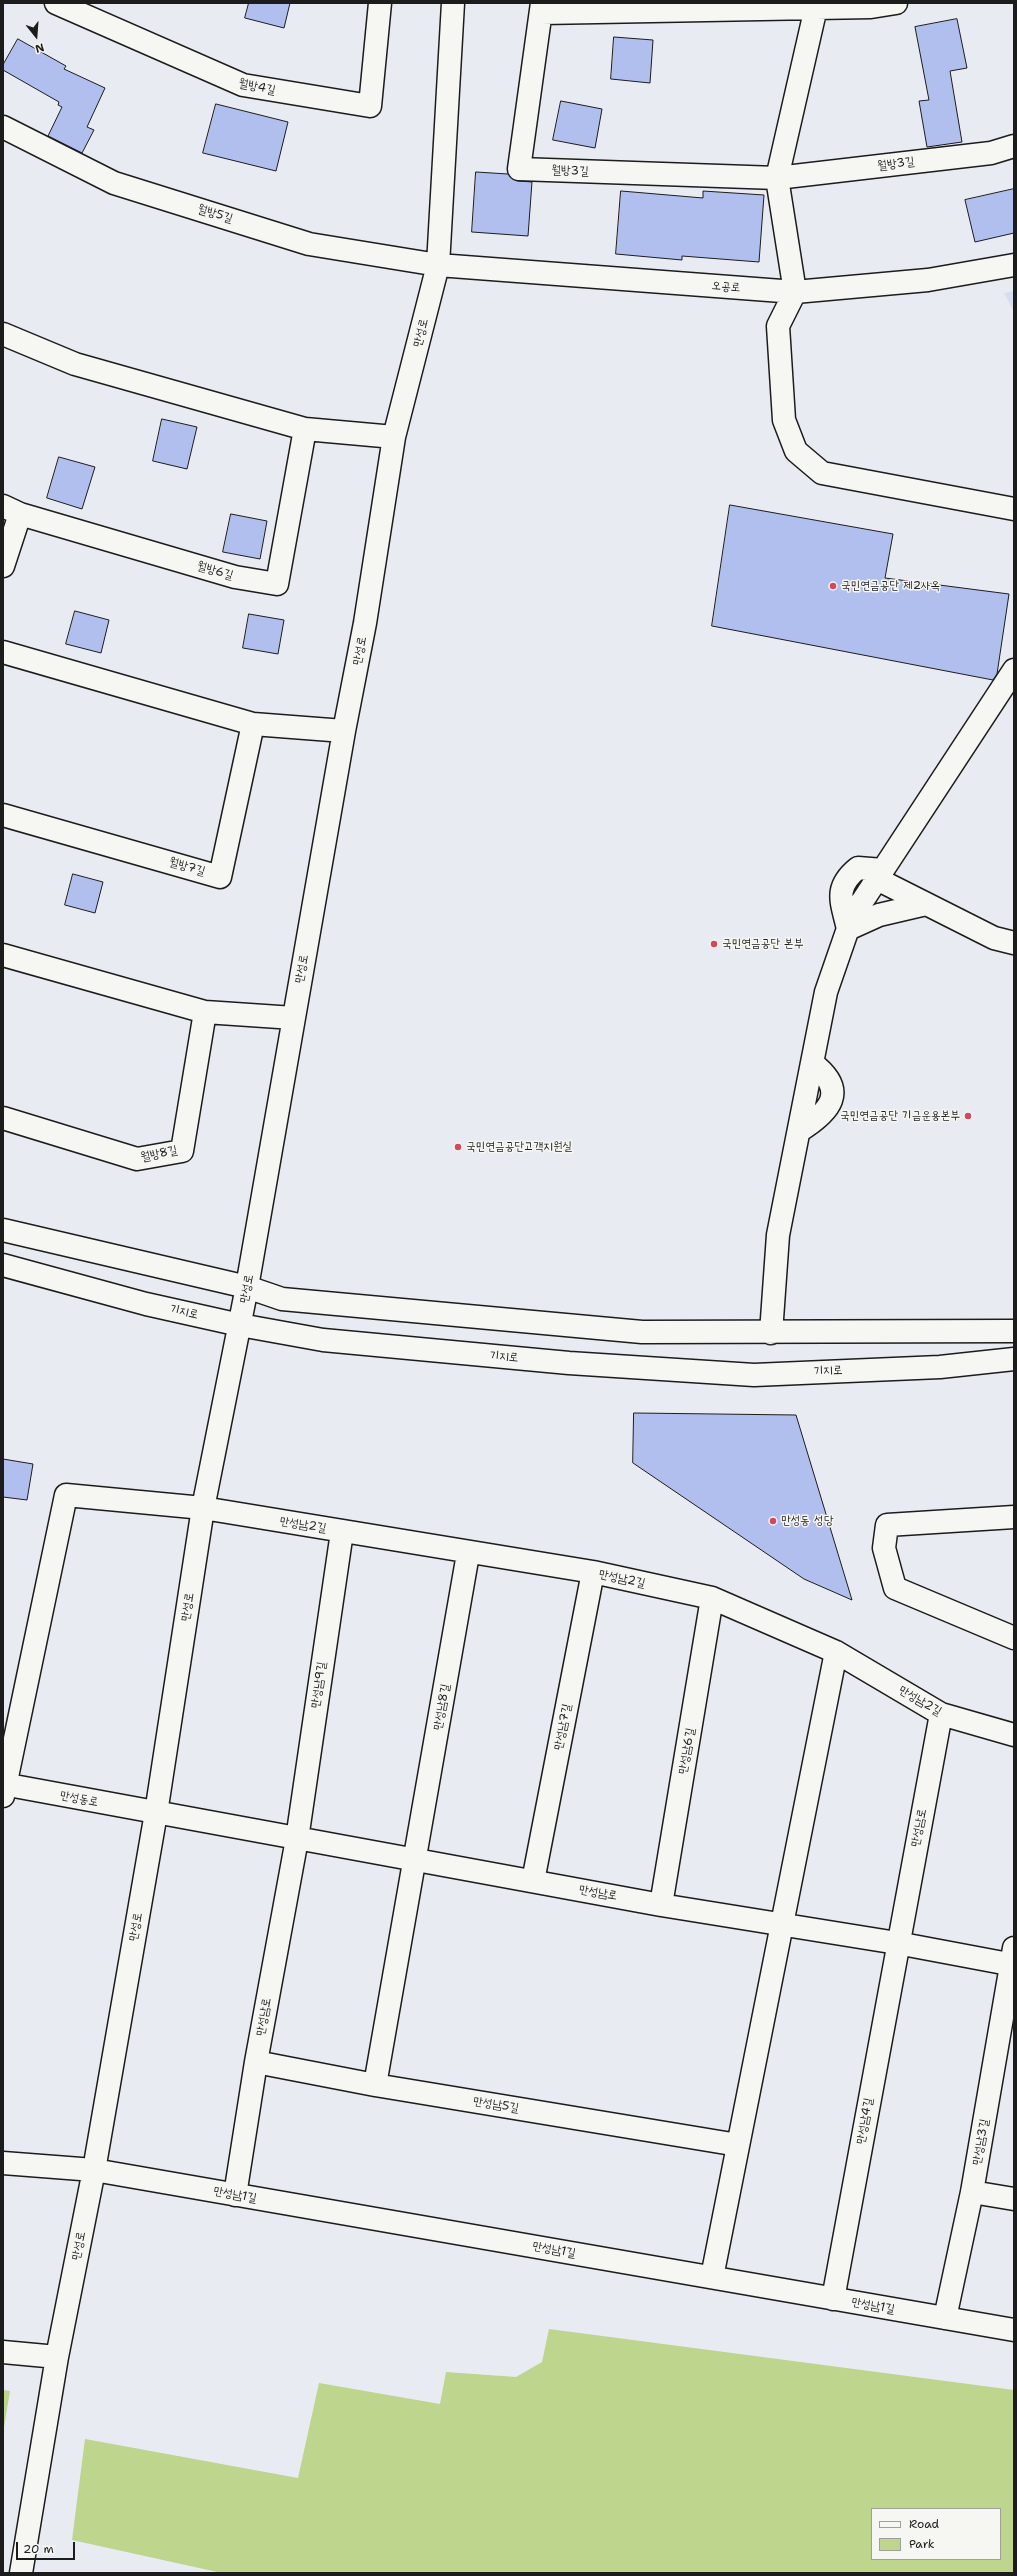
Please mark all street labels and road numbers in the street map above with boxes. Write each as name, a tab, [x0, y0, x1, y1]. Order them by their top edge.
street label: 월방4길	[237, 76, 277, 98]
street label: 월방3길	[877, 155, 915, 173]
street label: 월방3길	[551, 163, 589, 179]
street label: 월방5길	[196, 202, 234, 226]
street label: 오공로	[711, 279, 741, 295]
street label: 만성로	[411, 317, 431, 349]
street label: 월방6길	[195, 559, 235, 583]
street label: 만성로	[350, 635, 370, 667]
street label: 월방7길	[167, 855, 207, 879]
street label: 만성로	[292, 953, 312, 985]
street label: 월방8길	[139, 1143, 179, 1165]
street label: 만성로	[237, 1273, 257, 1305]
street label: 기지로	[168, 1302, 200, 1322]
street label: 기지로	[489, 1349, 519, 1365]
street label: 기지로	[813, 1363, 843, 1379]
street label: 만성남2길	[279, 1514, 327, 1536]
street label: 만성남2길	[598, 1567, 646, 1591]
street label: 만성로	[179, 1592, 197, 1622]
street label: 만성남9길	[309, 1661, 329, 1709]
street label: 만성남8길	[431, 1683, 453, 1731]
street label: 만성남2길	[896, 1683, 944, 1719]
street label: 만성남7길	[551, 1703, 575, 1751]
street label: 만성남6길	[676, 1727, 698, 1775]
street label: 만성동로	[59, 1788, 99, 1810]
street label: 만성남로	[908, 1808, 930, 1848]
street label: 만성남로	[578, 1883, 618, 1903]
street label: 만성로	[126, 1911, 146, 1943]
street label: 만성남로	[254, 1997, 274, 2037]
street label: 만성남5길	[472, 2094, 520, 2116]
street label: 만성남4길	[854, 2097, 876, 2145]
street label: 만성남3길	[970, 2118, 992, 2166]
street label: 만성남1길	[212, 2184, 258, 2206]
street label: 만성로	[69, 2230, 89, 2262]
street label: 만성남1길	[531, 2239, 577, 2261]
street label: 만성남1길	[850, 2295, 896, 2317]

